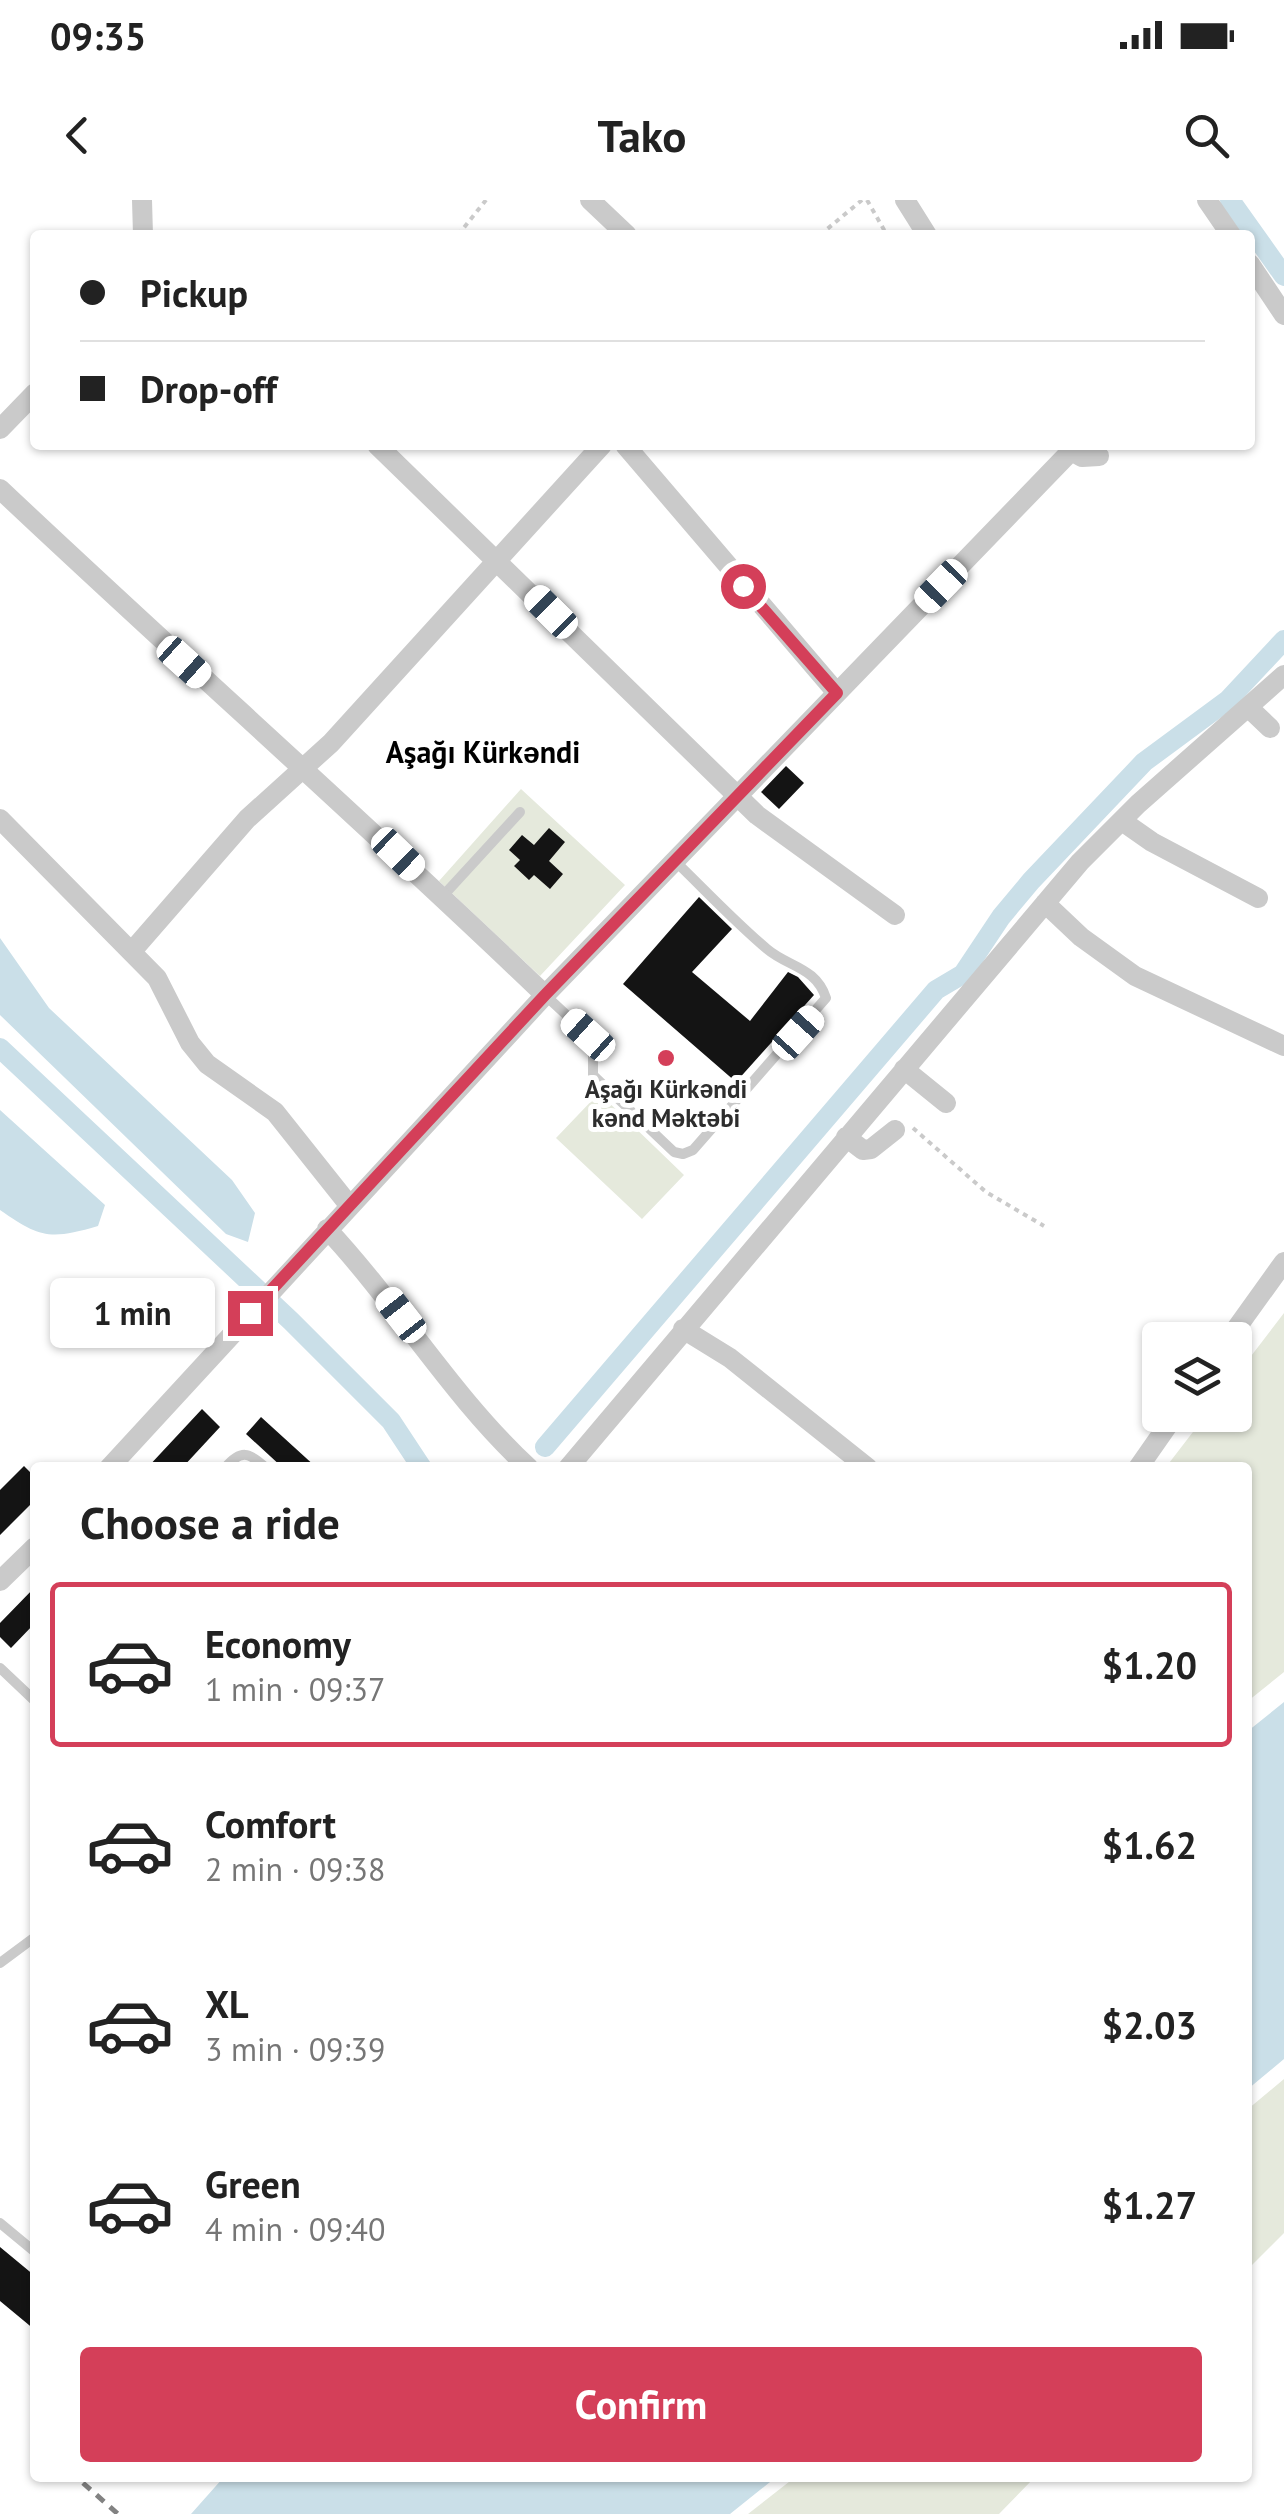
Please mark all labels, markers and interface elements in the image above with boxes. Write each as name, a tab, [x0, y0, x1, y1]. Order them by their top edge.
text: 09:35	[50, 11, 146, 60]
text: Tako	[598, 106, 686, 164]
icon: back	[50, 108, 105, 163]
icon: search	[1179, 108, 1234, 163]
text: Pickup	[140, 268, 248, 317]
text: Drop-off	[140, 364, 277, 413]
car	[909, 554, 973, 618]
route start	[721, 564, 766, 609]
car	[519, 580, 583, 644]
car	[152, 631, 216, 693]
district label: Aşağı Kürkəndi	[386, 732, 580, 771]
car	[366, 822, 430, 886]
car	[767, 1001, 829, 1065]
car	[556, 1004, 620, 1066]
marker: Aşağı Kürkəndi kənd Məktəbi	[655, 1047, 677, 1069]
place label: Aşağı Kürkəndi kənd Məktəbi	[585, 1073, 747, 1134]
callout: 1 min	[50, 1278, 215, 1348]
car	[371, 1282, 431, 1348]
route end	[228, 1291, 273, 1336]
text: 1 min	[93, 1292, 172, 1334]
map controls	[1142, 1322, 1252, 1432]
button: layers	[1142, 1322, 1252, 1432]
text: Choose a ride	[80, 1493, 340, 1551]
text: Economy	[205, 1619, 351, 1668]
icon: car	[85, 1620, 175, 1710]
text: $1.20	[1101, 1640, 1197, 1689]
text: 1 min · 09:37	[205, 1668, 385, 1710]
text: Comfort	[205, 1799, 336, 1848]
icon: car	[85, 1800, 175, 1890]
text: $1.62	[1101, 1820, 1197, 1869]
text: 2 min · 09:38	[205, 1848, 385, 1890]
text: XL	[205, 1979, 249, 2028]
icon: car	[85, 1980, 175, 2070]
text: $2.03	[1101, 2000, 1197, 2049]
text: 3 min · 09:39	[205, 2028, 385, 2070]
text: Green	[205, 2159, 301, 2208]
icon: car	[85, 2160, 175, 2250]
text: $1.27	[1101, 2180, 1197, 2229]
text: 4 min · 09:40	[205, 2208, 385, 2250]
button: Confirm	[80, 2347, 1202, 2462]

